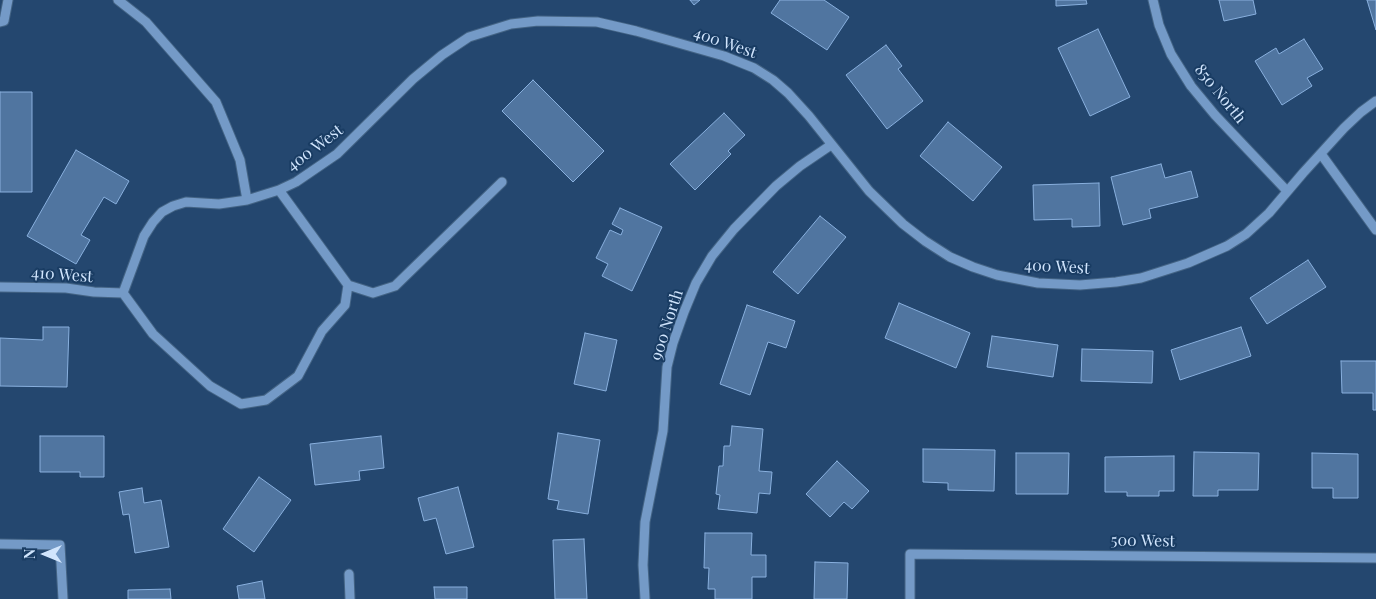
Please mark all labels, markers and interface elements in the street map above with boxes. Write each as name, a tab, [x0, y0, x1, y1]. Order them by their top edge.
street label: 400 West	[691, 23, 759, 63]
street label: 850 North	[1190, 61, 1250, 127]
street label: 400 West	[283, 121, 347, 175]
street label: 400 West	[1024, 256, 1090, 278]
street label: 410 West	[31, 263, 93, 287]
street label: 900 North	[647, 287, 687, 363]
north arrow	[20, 529, 70, 579]
street label: 500 West	[1111, 531, 1175, 551]
text: N	[20, 549, 39, 559]

